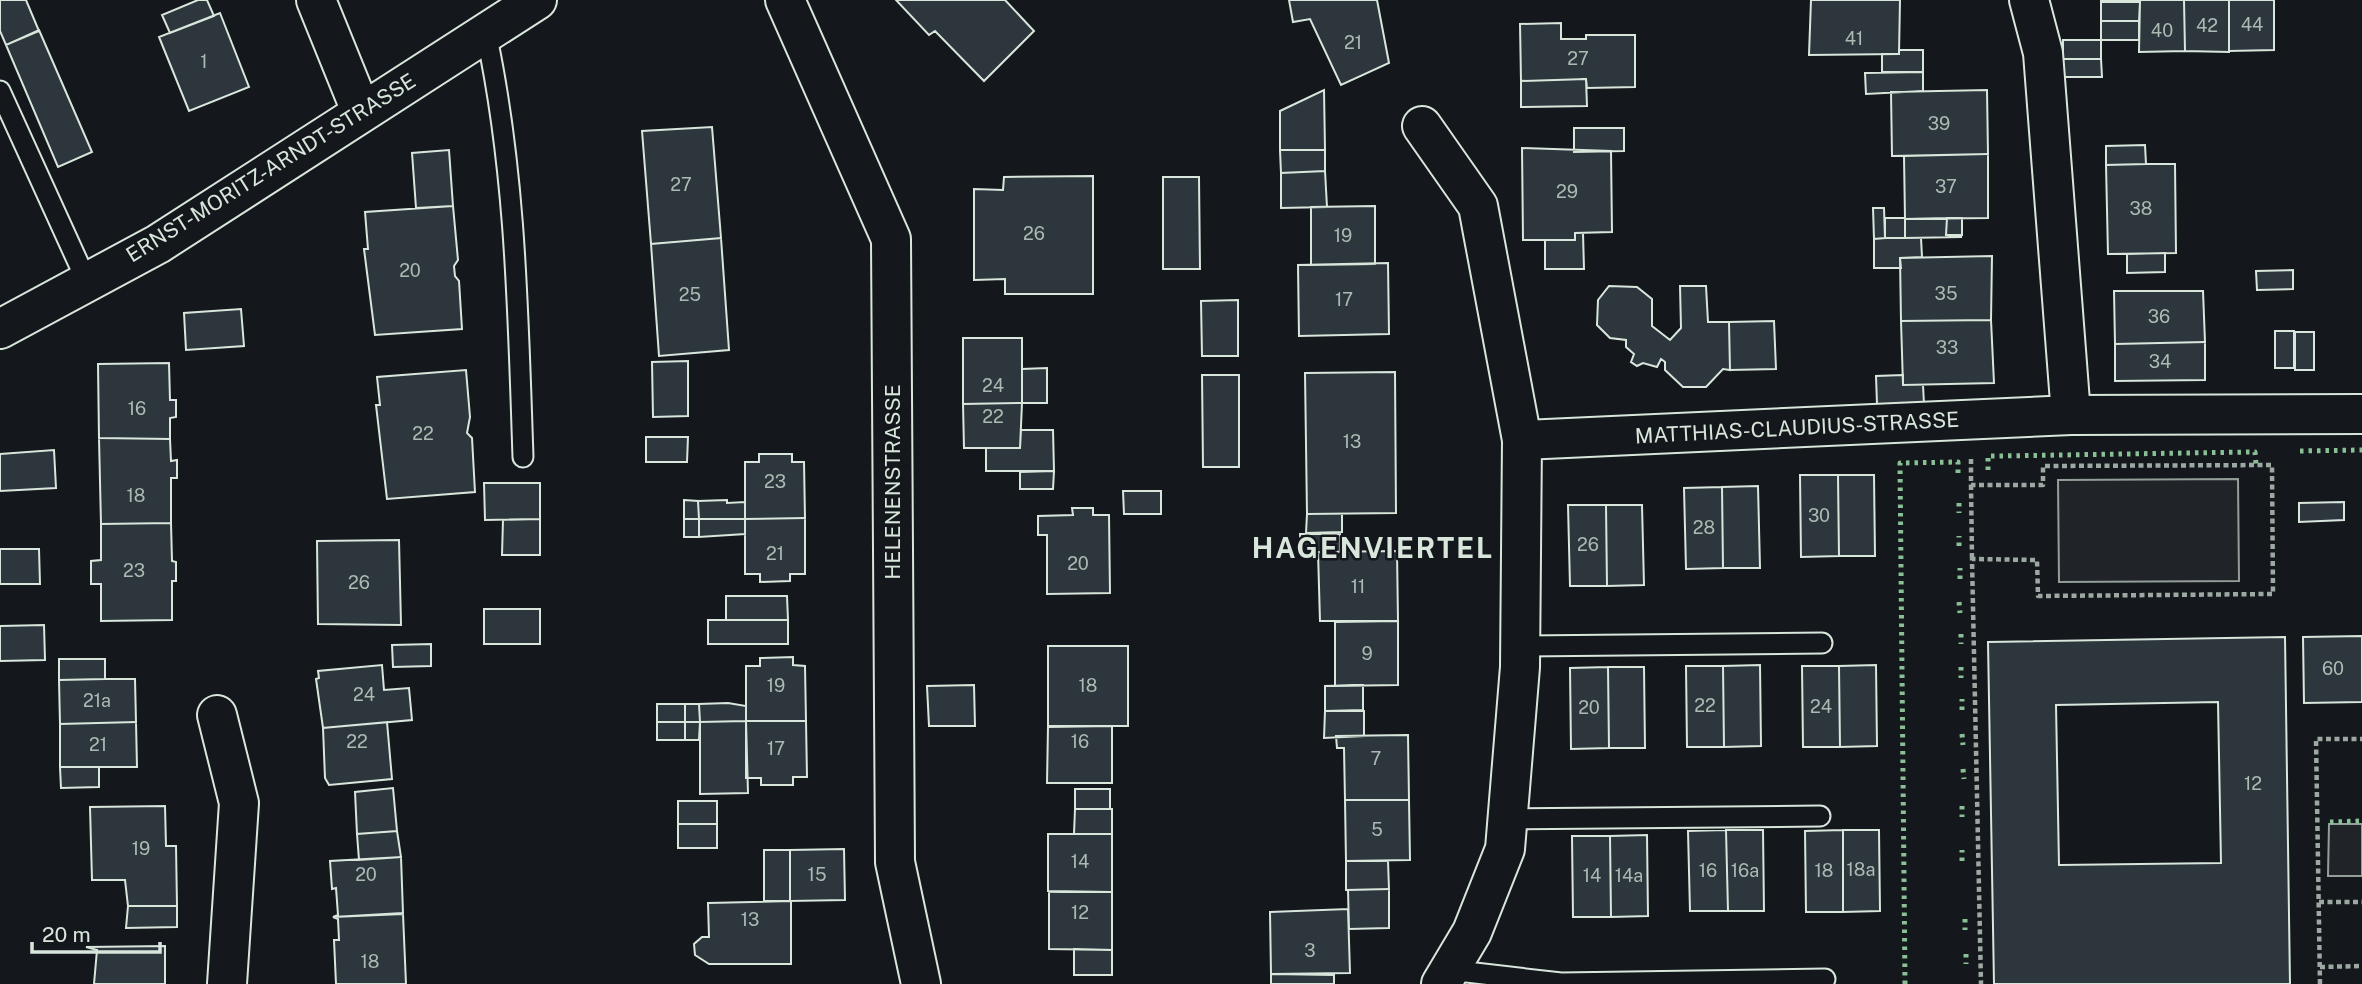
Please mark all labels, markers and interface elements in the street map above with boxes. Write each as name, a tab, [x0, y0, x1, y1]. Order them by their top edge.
house number: 44	[2241, 14, 2263, 35]
house number: 42	[2196, 15, 2218, 36]
house number: 40	[2151, 20, 2173, 41]
house number: 41	[1845, 28, 1863, 49]
house number: 21	[1344, 32, 1362, 53]
house number: 27	[1567, 48, 1589, 69]
house number: 1	[200, 51, 208, 72]
street label: ERNST-MORITZ-ARNDT-STRASSE	[121, 68, 420, 267]
house number: 39	[1928, 113, 1950, 134]
house number: 27	[670, 174, 692, 195]
house number: 37	[1935, 176, 1957, 197]
house number: 29	[1556, 181, 1578, 202]
house number: 38	[2130, 198, 2152, 219]
house number: 26	[1023, 223, 1045, 244]
house number: 19	[1334, 225, 1352, 246]
house number: 20	[399, 260, 421, 281]
house number: 35	[1935, 283, 1957, 304]
house number: 25	[679, 284, 701, 305]
house number: 17	[1335, 289, 1353, 310]
house number: 36	[2148, 306, 2170, 327]
house number: 33	[1936, 337, 1958, 358]
house number: 34	[2149, 351, 2171, 372]
house number: 24	[982, 375, 1004, 396]
street label: HELENENSTRASSE	[880, 384, 905, 580]
house number: 16	[128, 398, 146, 419]
house number: 22	[982, 406, 1004, 427]
street label: MATTHIAS-CLAUDIUS-STRASSE	[1634, 407, 1960, 448]
house number: 22	[412, 423, 434, 444]
house number: 13	[1343, 431, 1361, 452]
house number: 23	[764, 471, 786, 492]
house number: 18	[127, 485, 145, 506]
house number: 30	[1808, 505, 1830, 526]
house number: 28	[1693, 517, 1715, 538]
district label: HAGENVIERTEL	[1252, 531, 1494, 564]
house number: 26	[1577, 534, 1599, 555]
house number: 21	[766, 543, 784, 564]
house number: 20	[1067, 553, 1089, 574]
house number: 23	[123, 560, 145, 581]
house number: 26	[348, 572, 370, 593]
house number: 11	[1351, 576, 1365, 597]
house number: 9	[1361, 643, 1373, 664]
house number: 60	[2322, 658, 2344, 679]
house number: 19	[767, 675, 785, 696]
house number: 18	[1079, 675, 1097, 696]
house number: 24	[353, 684, 375, 705]
house number: 21a	[83, 690, 111, 711]
house number: 22	[1694, 695, 1716, 716]
house number: 24	[1810, 696, 1832, 717]
house number: 20	[1578, 697, 1600, 718]
house number: 22	[346, 731, 368, 752]
house number: 16	[1071, 731, 1089, 752]
house number: 21	[89, 734, 107, 755]
house number: 17	[767, 738, 785, 759]
house number: 7	[1371, 748, 1381, 769]
house number: 12	[2244, 773, 2262, 794]
house number: 5	[1371, 819, 1383, 840]
house number: 19	[132, 838, 150, 859]
house number: 14	[1071, 851, 1089, 872]
house number: 18a	[1847, 859, 1875, 880]
house number: 16	[1699, 860, 1717, 881]
house number: 16a	[1731, 860, 1759, 881]
house number: 18	[1815, 860, 1833, 881]
house number: 20	[355, 864, 377, 885]
house number: 15	[808, 864, 826, 885]
house number: 14	[1583, 865, 1601, 886]
house number: 14a	[1615, 865, 1643, 886]
house number: 12	[1071, 902, 1089, 923]
house number: 13	[741, 909, 759, 930]
scale bar	[32, 911, 159, 955]
text: 20 m	[42, 922, 91, 947]
house number: 3	[1304, 940, 1316, 961]
house number: 18	[361, 951, 379, 972]

